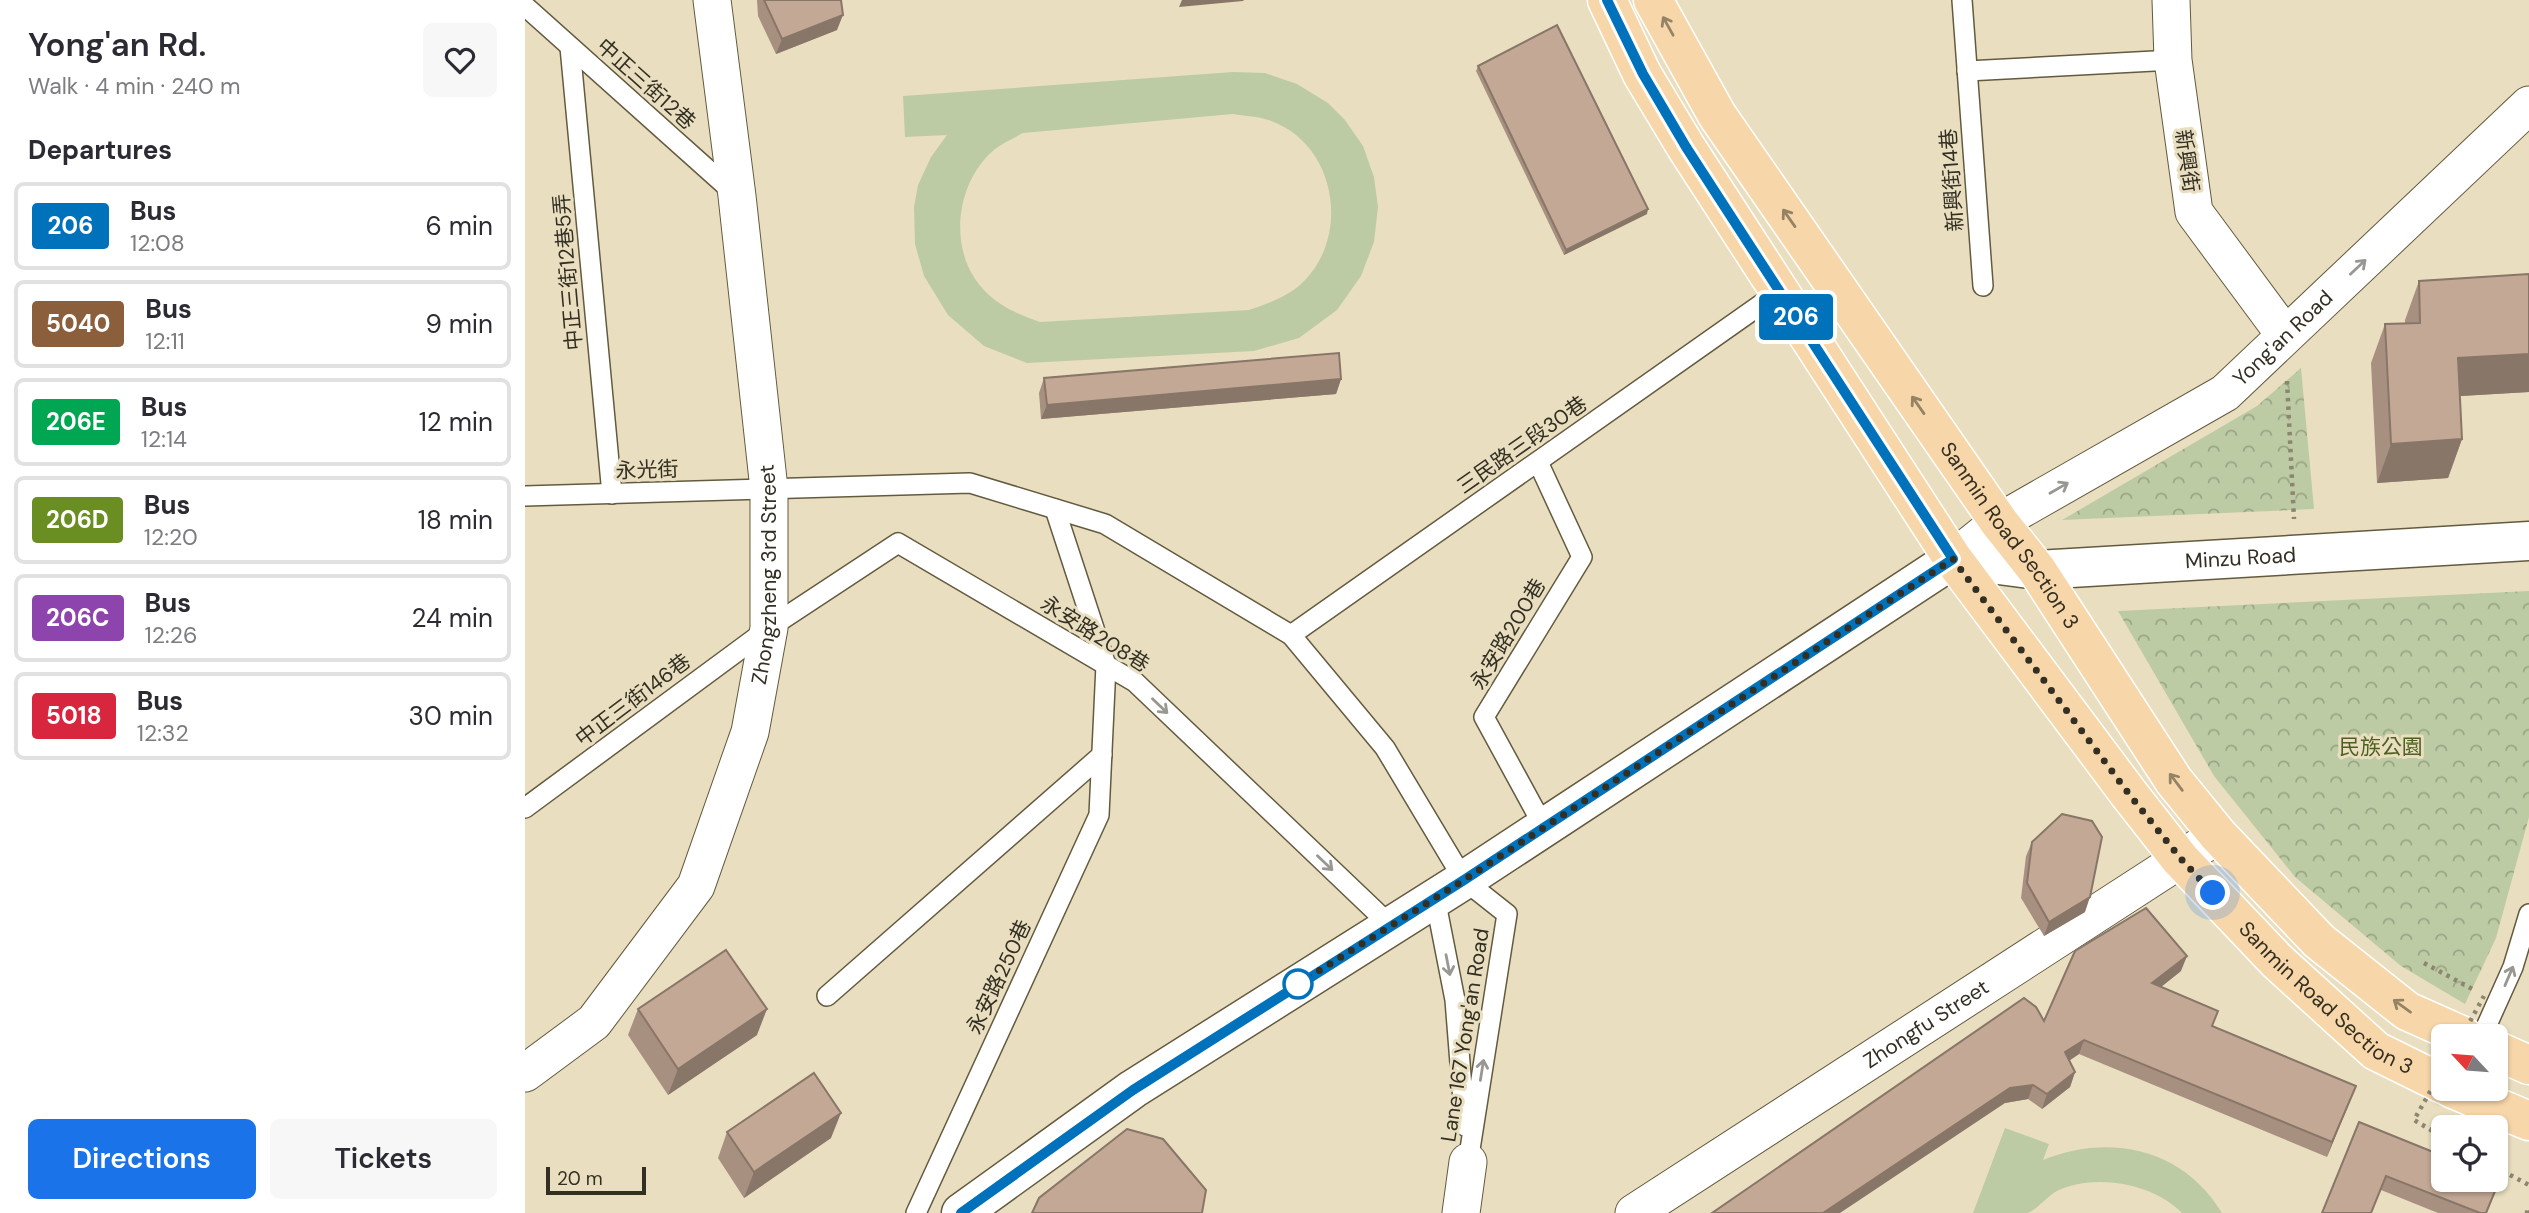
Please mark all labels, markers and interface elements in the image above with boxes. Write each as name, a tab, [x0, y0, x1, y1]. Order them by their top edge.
one-way arrow	[1661, 16, 1674, 37]
text: Yong'an Rd.	[28, 23, 206, 66]
button: heart	[423, 23, 497, 97]
street label: 中正三街12巷	[591, 32, 701, 136]
text: Walk · 4 min · 240 m	[28, 71, 240, 101]
street label: 新興街14巷	[1934, 127, 1970, 233]
street label: 新興街	[2169, 128, 2205, 194]
text: Departures	[28, 133, 172, 167]
street label: 中正三街12巷5弄	[547, 192, 589, 352]
text: Bus	[130, 194, 176, 228]
text: 6 min	[425, 209, 493, 243]
one-way arrow	[1782, 209, 1796, 228]
text: 206	[48, 210, 93, 241]
text: 12:08	[130, 228, 185, 258]
one-way arrow	[2349, 258, 2366, 275]
street label: Yong'an Road	[2227, 284, 2339, 392]
text: Bus	[145, 292, 192, 326]
line badge: 206	[1756, 294, 1836, 340]
text: 206	[1773, 301, 1819, 332]
text: 9 min	[425, 307, 493, 341]
text: 5040	[46, 308, 110, 339]
text: 12:11	[145, 326, 185, 356]
text: Bus	[141, 390, 187, 424]
street label: 三民路三段30巷	[1451, 390, 1593, 500]
one-way arrow	[1911, 396, 1925, 415]
text: 12 min	[419, 405, 493, 439]
text: 206E	[46, 406, 106, 437]
text: 12:14	[141, 424, 187, 454]
street label: Sanmin Road Section 3	[1934, 436, 2086, 634]
street label: 永光街	[615, 455, 679, 485]
street label: Zhongzheng 3rd Street	[745, 463, 783, 687]
one-way arrow	[2048, 481, 2068, 495]
text: Bus	[144, 488, 190, 522]
text: 18 min	[418, 503, 493, 537]
text: 206D	[46, 504, 109, 535]
text: 12:20	[144, 522, 198, 552]
street label: Minzu Road	[2184, 541, 2297, 575]
street label: 永安路200巷	[1464, 573, 1552, 695]
text: Bus	[145, 586, 191, 620]
street label: 永安路208巷	[1035, 590, 1155, 678]
text: 24 min	[411, 601, 493, 635]
text: 206C	[46, 602, 110, 633]
text: 12:26	[145, 620, 197, 650]
street label: 中正三街146巷	[570, 647, 696, 753]
text: Bus	[137, 684, 183, 718]
one-way arrow	[1151, 698, 1168, 715]
text: 30 min	[409, 699, 493, 733]
text: 5018	[46, 700, 102, 731]
text: 12:32	[137, 718, 189, 748]
park label: 民族公園	[2339, 733, 2423, 761]
one-way arrow	[2168, 773, 2183, 792]
one-way arrow	[1316, 854, 1333, 871]
your location	[2195, 875, 2230, 910]
street label: 永安路250巷	[960, 915, 1038, 1039]
street label: Sanmin Road Section 3	[2233, 915, 2418, 1081]
street label: Lane 167 Yong'an Road	[1434, 926, 1496, 1144]
one-way arrow	[1441, 953, 1455, 976]
one-way arrow	[2503, 966, 2516, 988]
unlabelled marker	[1283, 969, 1313, 999]
street label: Zhongfu Street	[1858, 973, 1994, 1075]
one-way arrow	[2392, 999, 2411, 1014]
north arrow	[2431, 1024, 2508, 1101]
map controls	[2431, 1024, 2508, 1192]
one-way arrow	[1476, 1060, 1489, 1082]
button: locate	[2431, 1115, 2508, 1192]
button: Directions	[28, 1119, 256, 1199]
button: Tickets	[270, 1119, 497, 1199]
scale bar	[546, 1164, 646, 1196]
text: 20 m	[557, 1166, 603, 1191]

